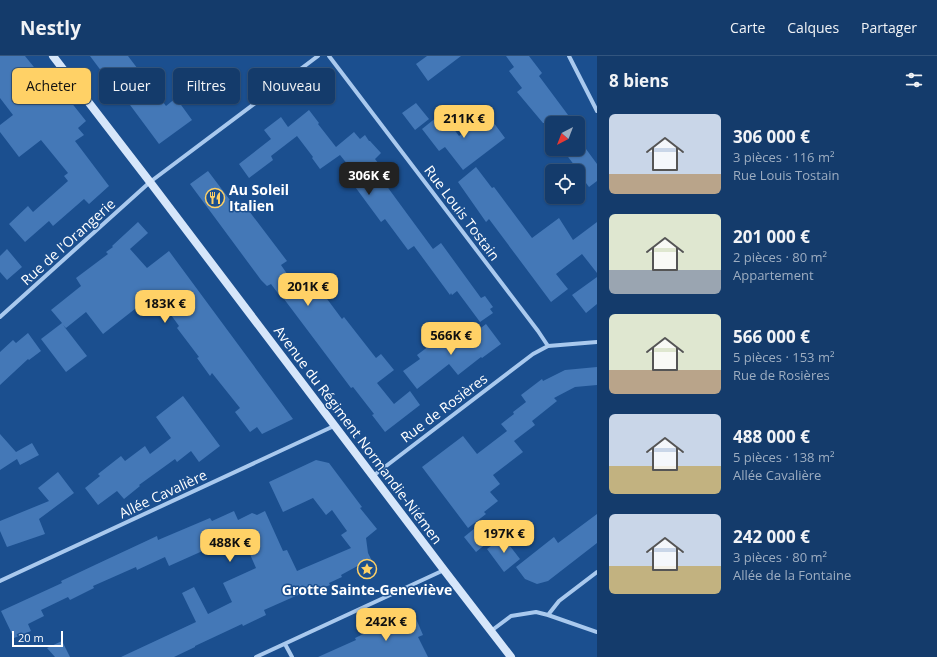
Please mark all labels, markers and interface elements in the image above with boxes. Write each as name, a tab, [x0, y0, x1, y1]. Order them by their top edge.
text: Nestly	[20, 15, 81, 41]
text: Carte	[730, 18, 765, 37]
text: Calques	[787, 18, 839, 37]
text: Partager	[861, 18, 917, 37]
chip: Acheter	[12, 68, 91, 104]
chip: Louer	[99, 68, 165, 104]
chip: Filtres	[173, 68, 240, 104]
chip: Nouveau	[248, 68, 335, 104]
text: 8 biens	[609, 69, 669, 92]
icon: filters	[903, 69, 925, 91]
pin: 211K €	[431, 105, 497, 139]
text: 211K €	[443, 109, 485, 127]
north arrow	[545, 116, 585, 156]
map controls	[545, 116, 585, 204]
text: 306 000 €	[733, 125, 810, 148]
icon: home	[641, 130, 689, 178]
text: 3 pièces · 116 m²	[733, 148, 834, 166]
street label: Rue Louis Tostain	[420, 161, 504, 264]
pin: 306K €	[336, 162, 402, 196]
button: locate	[545, 164, 585, 204]
text: 306K €	[348, 166, 390, 184]
text: Rue Louis Tostain	[733, 166, 839, 184]
place label: Au Soleil Italien	[229, 180, 289, 215]
restaurant icon: Au Soleil Italien	[204, 187, 226, 209]
street label: Rue de l'Orangerie	[16, 194, 119, 289]
text: 201 000 €	[733, 225, 810, 248]
icon: home	[641, 230, 689, 278]
text: 2 pièces · 80 m²	[733, 248, 827, 266]
text: Appartement	[733, 266, 814, 284]
pin: 201K €	[275, 273, 341, 307]
text: 201K €	[287, 277, 329, 295]
pin: 183K €	[132, 290, 198, 324]
text: 183K €	[144, 294, 186, 312]
street label: Avenue du Régiment Normandie-Niémen	[270, 322, 447, 548]
pin: 566K €	[418, 322, 484, 356]
text: 566 000 €	[733, 325, 810, 348]
text: 566K €	[430, 326, 472, 344]
icon: home	[641, 330, 689, 378]
text: 5 pièces · 153 m²	[733, 348, 834, 366]
text: Rue de Rosières	[733, 366, 830, 384]
street label: Rue de Rosières	[396, 368, 491, 447]
text: 488 000 €	[733, 425, 810, 448]
icon: home	[641, 430, 689, 478]
text: 5 pièces · 138 m²	[733, 448, 834, 466]
street label: Allée Cavalière	[116, 465, 210, 522]
text: Allée Cavalière	[733, 466, 821, 484]
pin: 197K €	[471, 520, 537, 554]
text: 197K €	[483, 524, 525, 542]
text: 242 000 €	[733, 525, 810, 548]
pin: 488K €	[197, 529, 263, 563]
icon: home	[641, 530, 689, 578]
text: 488K €	[209, 533, 251, 551]
text: 3 pièces · 80 m²	[733, 548, 827, 566]
place icon: Grotte Sainte-Geneviève	[356, 558, 378, 580]
text: Allée de la Fontaine	[733, 566, 851, 584]
place label: Grotte Sainte-Geneviève	[282, 580, 452, 599]
pin: 242K €	[353, 608, 419, 642]
text: 242K €	[365, 612, 407, 630]
scale bar	[12, 629, 63, 648]
text: 20 m	[18, 630, 44, 645]

